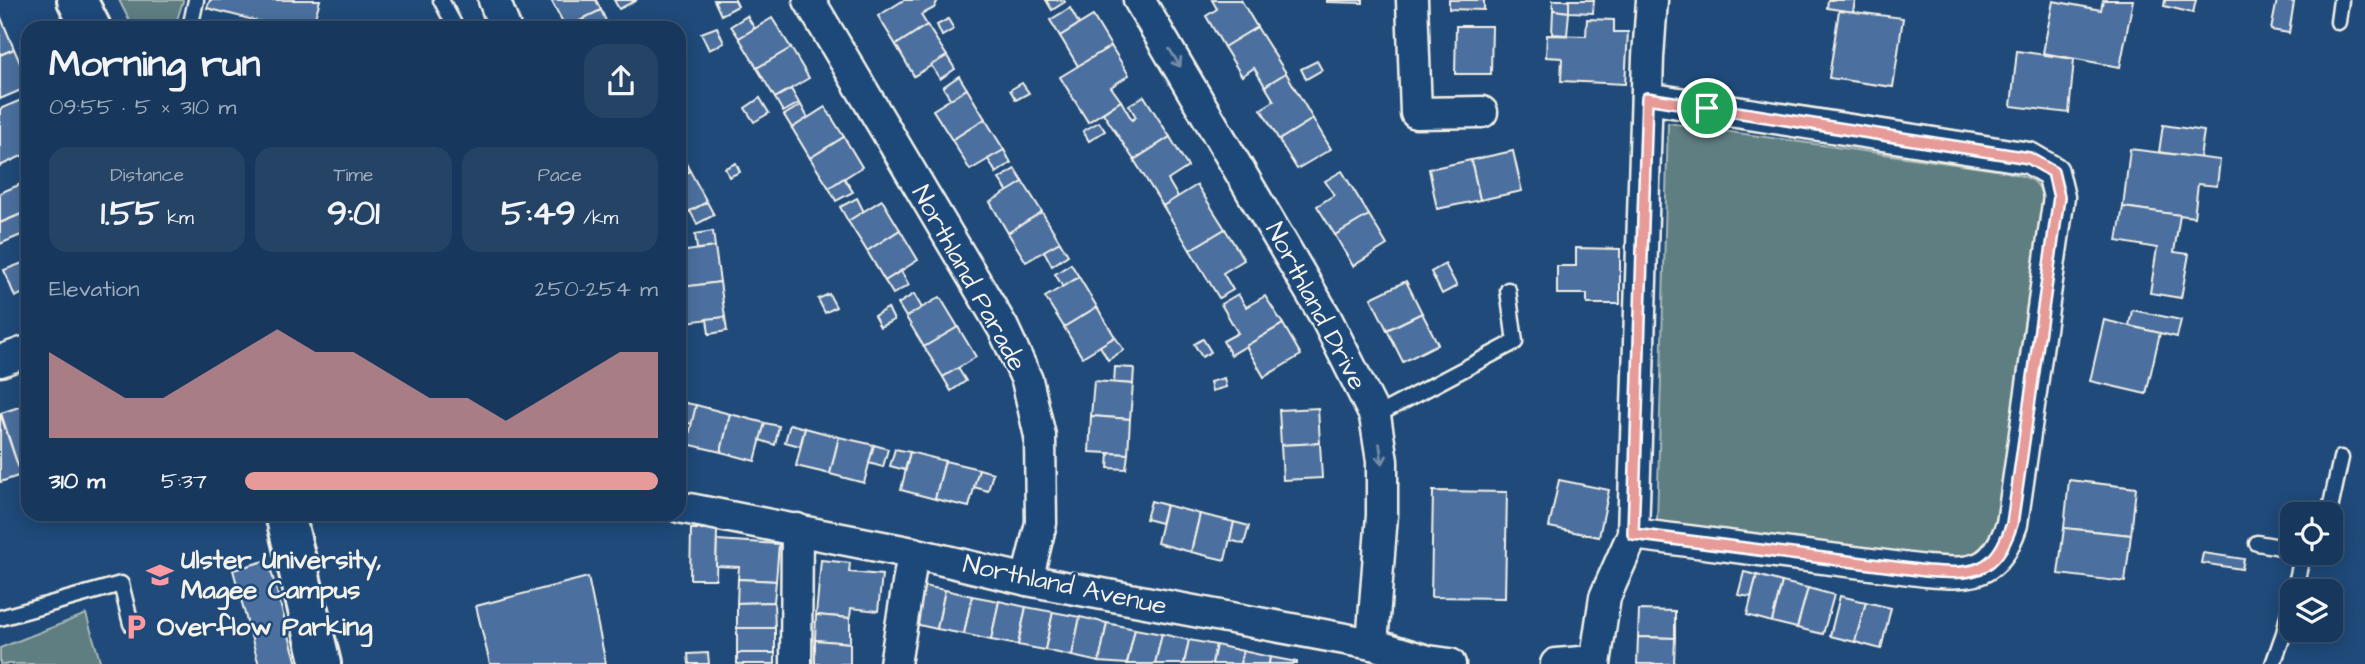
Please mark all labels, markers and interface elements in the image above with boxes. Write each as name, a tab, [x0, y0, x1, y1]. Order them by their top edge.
text: Morning run	[49, 39, 261, 91]
button: share	[584, 44, 658, 118]
one-way arrow	[1168, 48, 1182, 68]
pin	[1677, 78, 1737, 138]
icon: arrive	[1688, 89, 1726, 127]
text: 09:55 · 5 × 310 m	[49, 91, 236, 123]
text: Distance	[110, 162, 184, 189]
text: Time	[334, 162, 373, 189]
text: Pace	[538, 162, 582, 189]
street label: Northland Parade	[903, 179, 1035, 377]
text: 1.55	[101, 189, 160, 238]
text: 9:01	[327, 189, 380, 238]
text: 5:49	[501, 189, 576, 238]
text: km	[160, 205, 194, 232]
text: /km	[576, 205, 618, 232]
street label: Northland Drive	[1257, 216, 1375, 396]
text: Elevation	[49, 273, 140, 305]
text: 250–254 m	[535, 273, 658, 305]
one-way arrow	[1374, 442, 1387, 465]
text: 310 m	[49, 465, 105, 497]
text: 5:37	[161, 465, 207, 497]
map controls	[2280, 502, 2343, 642]
button: locate	[2280, 502, 2343, 565]
place label: Ulster University, Magee Campus	[181, 542, 382, 611]
street label: Northland Avenue	[960, 546, 1170, 624]
school or university icon: Ulster University, Magee Campus	[145, 560, 175, 590]
button: layers	[2280, 579, 2343, 642]
place label: Overflow Parking	[157, 609, 373, 648]
parking icon: Overflow Parking	[121, 612, 151, 642]

